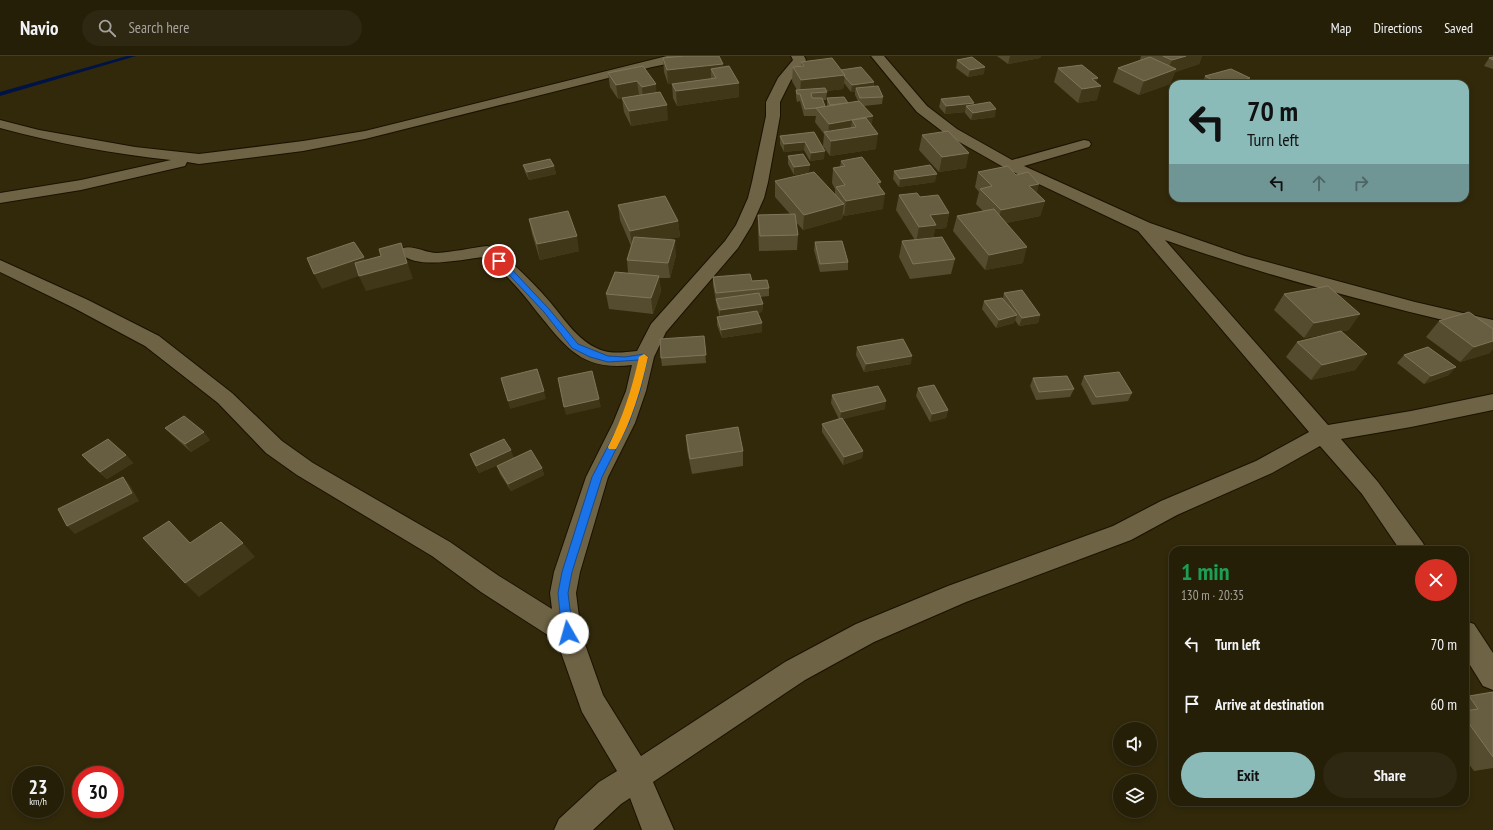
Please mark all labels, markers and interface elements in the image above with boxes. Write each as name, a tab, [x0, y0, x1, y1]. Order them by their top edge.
search box	[82, 10, 362, 46]
text: Navio	[20, 16, 58, 40]
icon: search	[96, 17, 118, 39]
text: Search here	[128, 18, 189, 37]
text: Map	[1331, 19, 1351, 37]
text: Directions	[1373, 19, 1422, 37]
text: Saved	[1444, 19, 1473, 37]
text: 70 m	[1247, 92, 1298, 129]
icon: left	[1181, 96, 1233, 148]
text: Turn left	[1247, 128, 1299, 151]
icon: left	[1266, 172, 1288, 194]
icon: ahead	[1308, 172, 1330, 194]
icon: right	[1350, 172, 1372, 194]
pin	[482, 244, 516, 278]
icon: arrive	[488, 250, 510, 272]
text: 1 min	[1181, 556, 1229, 587]
button: close	[1415, 559, 1457, 601]
text: 130 m · 20:35	[1181, 587, 1244, 604]
position arrow	[547, 612, 589, 654]
icon: left	[1181, 633, 1203, 655]
text: Turn left	[1215, 635, 1260, 654]
text: 70 m	[1431, 635, 1457, 654]
icon: arrive	[1181, 693, 1203, 715]
text: Arrive at destination	[1215, 695, 1324, 714]
text: 60 m	[1431, 695, 1457, 714]
map controls	[1113, 722, 1157, 818]
button: sound	[1113, 722, 1157, 766]
button: Exit	[1181, 752, 1315, 798]
button: Share	[1323, 752, 1457, 798]
speed limit sign: 30	[72, 766, 124, 818]
text: 23	[28, 774, 48, 800]
button: layers	[1113, 774, 1157, 818]
text: km/h	[29, 795, 47, 808]

